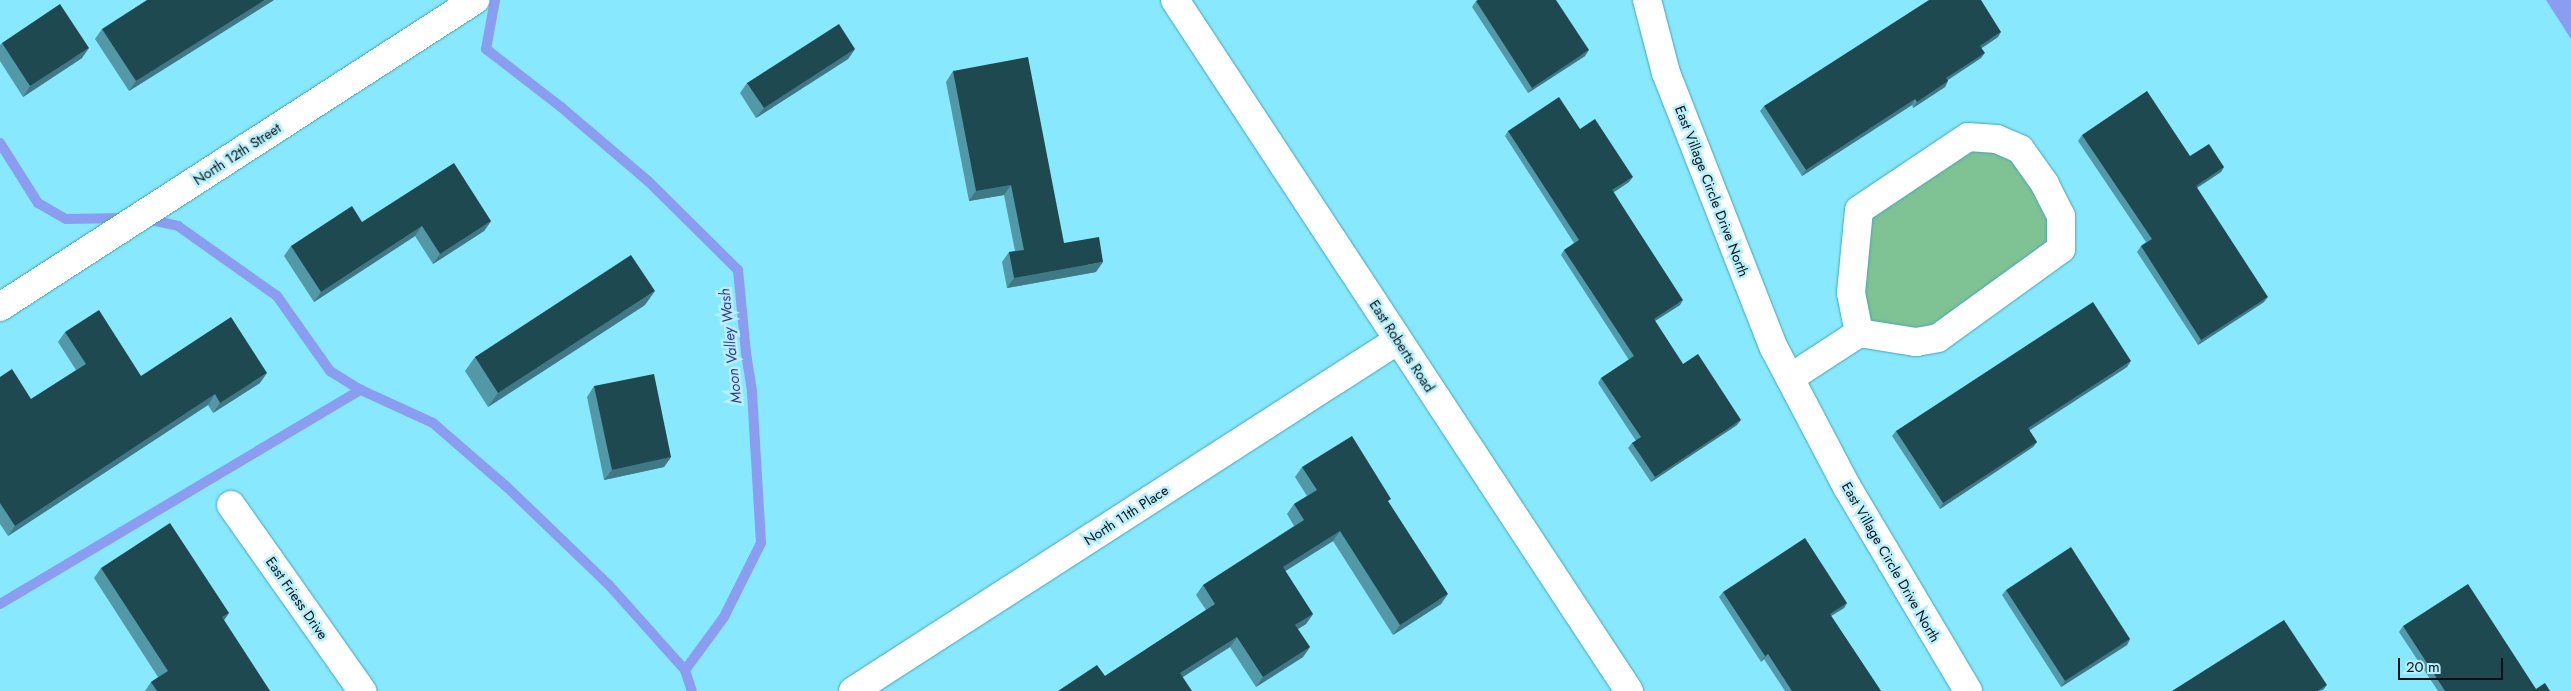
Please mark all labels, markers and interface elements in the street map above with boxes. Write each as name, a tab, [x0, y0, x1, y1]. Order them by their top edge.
street label: East Village Circle Drive North	[1672, 103, 1752, 279]
street label: North 12th Street	[190, 120, 284, 188]
water label: Moon Valley Wash	[716, 287, 746, 405]
street label: East Roberts Road	[1366, 297, 1438, 395]
street label: East Village Circle Drive North	[1838, 479, 1944, 645]
street label: North 11th Place	[1081, 481, 1171, 549]
street label: East Friess Drive	[262, 554, 332, 642]
scale bar	[2401, 648, 2506, 680]
text: 20 m	[2406, 656, 2440, 678]

